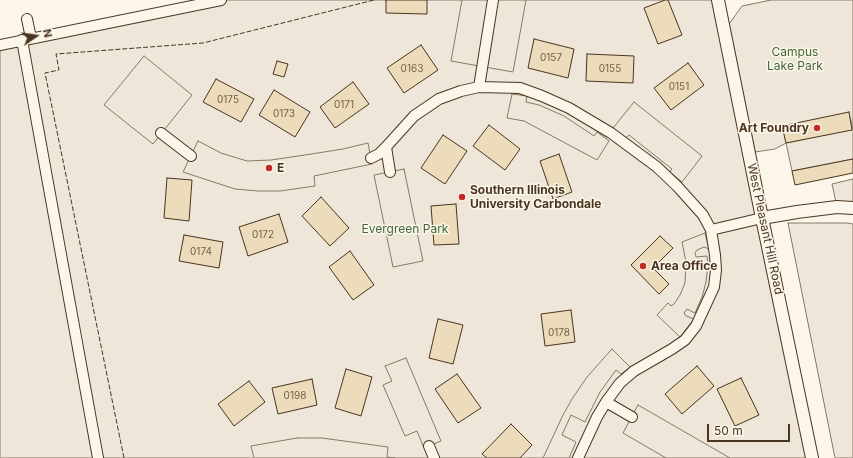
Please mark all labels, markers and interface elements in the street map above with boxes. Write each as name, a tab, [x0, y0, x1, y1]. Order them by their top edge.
north arrow	[16, 16, 56, 56]
text: N	[40, 28, 55, 39]
park label: Campus Lake Park	[767, 45, 823, 73]
house number: 0157	[540, 52, 562, 64]
house number: 0163	[401, 63, 423, 75]
house number: 0155	[599, 63, 621, 75]
house number: 0151	[669, 81, 689, 93]
house number: 0175	[217, 94, 239, 106]
house number: 0171	[334, 99, 354, 111]
house number: 0173	[273, 108, 295, 120]
place label: Art Foundry	[739, 121, 809, 135]
marker: Art Foundry	[812, 123, 822, 133]
place label: E	[277, 161, 284, 175]
street label: West Pleasant Hill Road	[744, 162, 786, 296]
marker: E	[264, 163, 274, 173]
place label: Southern Illinois University Carbondale	[470, 183, 601, 211]
marker: Southern Illinois University Carbondale	[457, 192, 467, 202]
park label: Evergreen Park	[362, 222, 448, 236]
house number: 0172	[252, 229, 274, 241]
house number: 0174	[190, 246, 212, 258]
place label: Area Office	[651, 259, 717, 273]
marker: Area Office	[638, 261, 648, 271]
house number: 0178	[548, 327, 570, 339]
house number: 0198	[284, 390, 306, 402]
scale bar	[709, 416, 792, 442]
text: 50 m	[714, 423, 743, 438]

